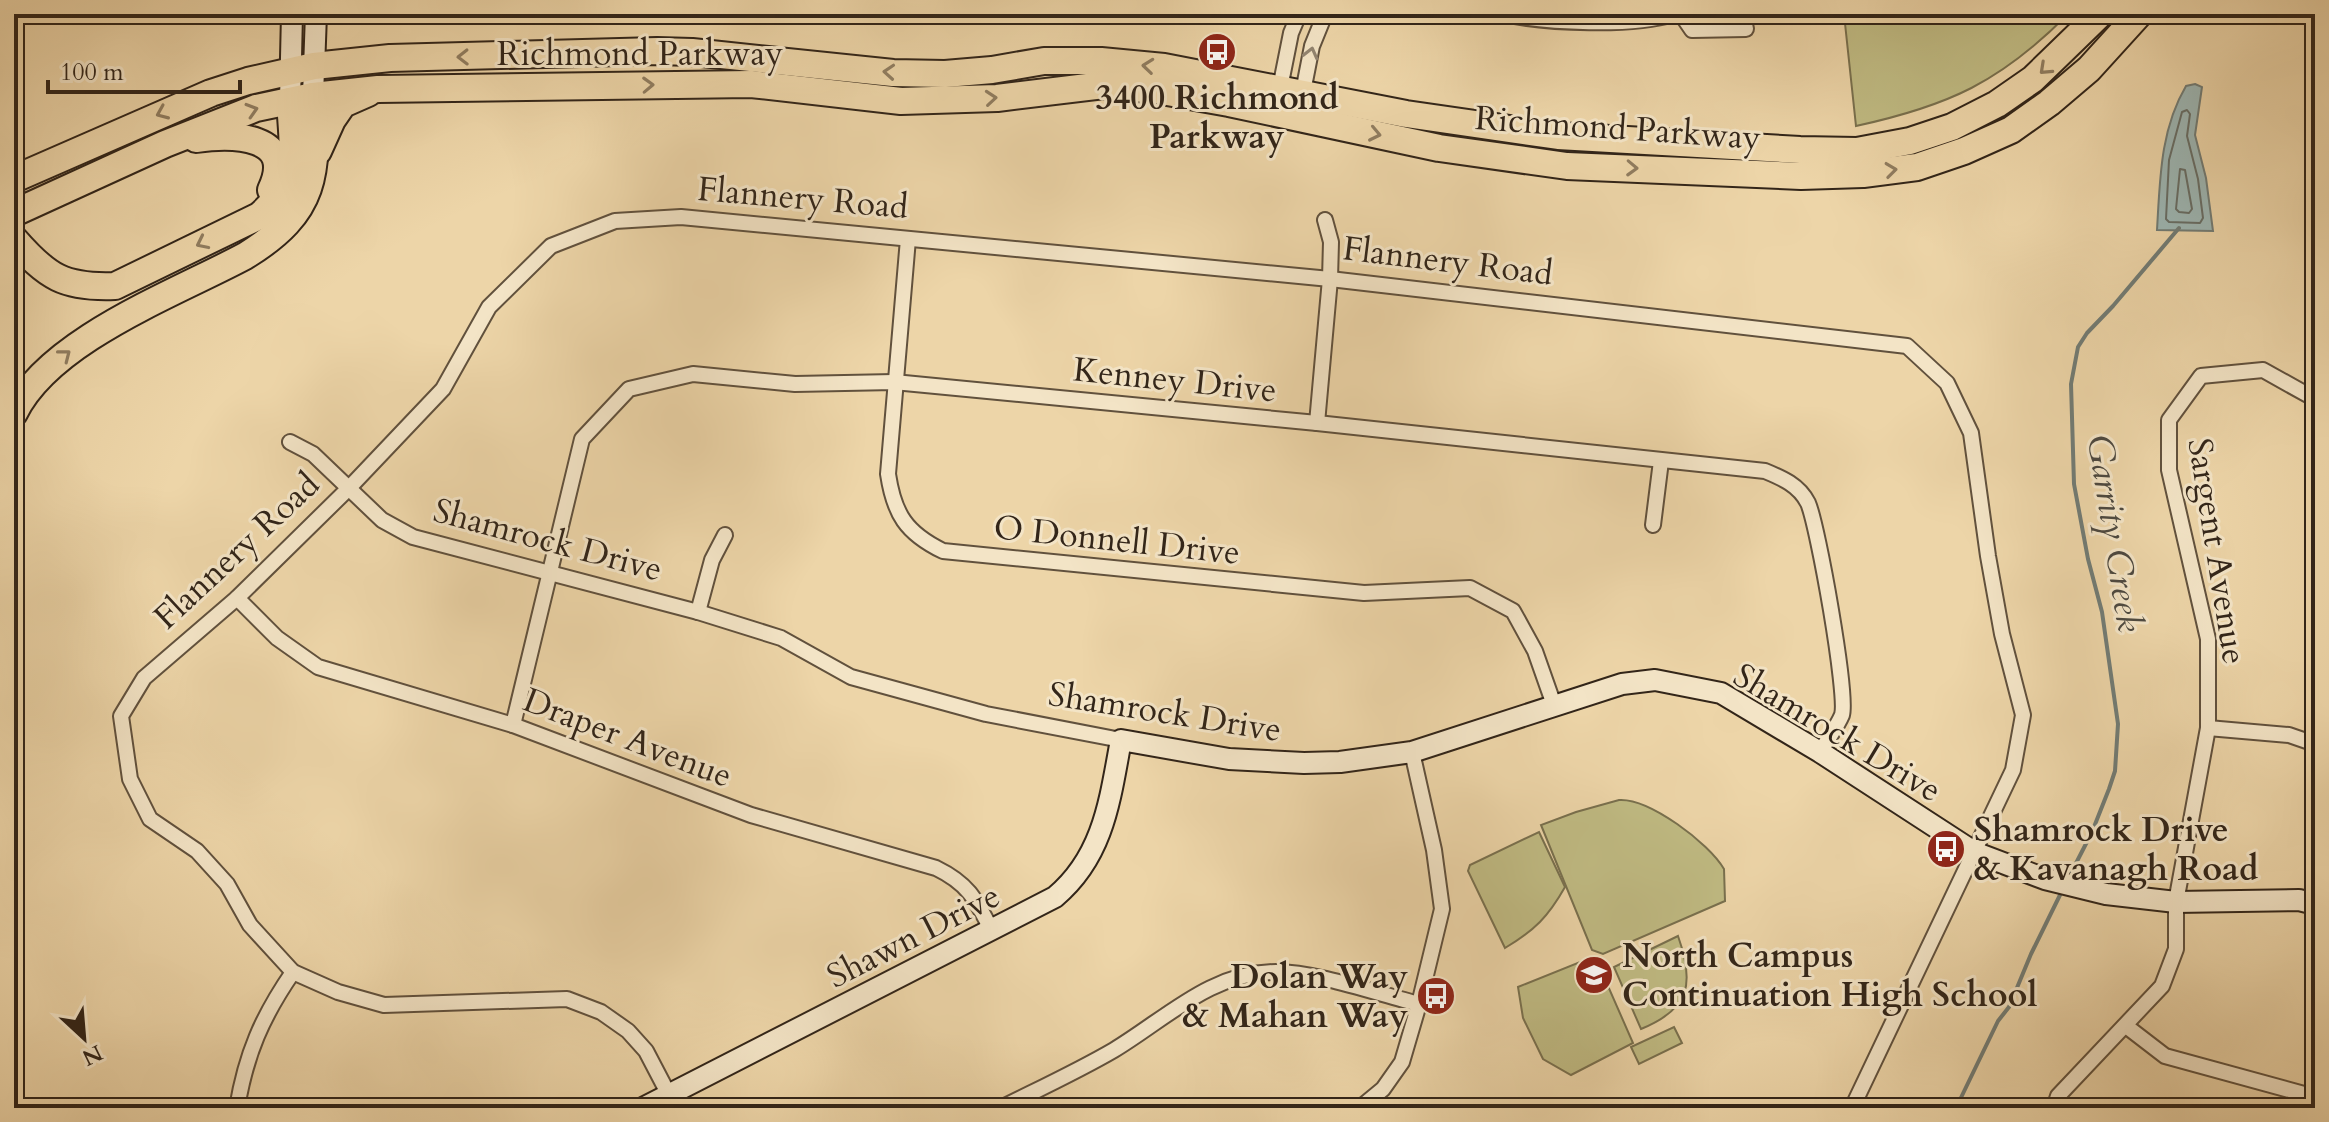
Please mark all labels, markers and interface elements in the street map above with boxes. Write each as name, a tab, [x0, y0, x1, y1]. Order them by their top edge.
street label: Richmond Parkway	[497, 31, 783, 77]
bus stop icon: 3400 Richmond Parkway	[1196, 31, 1238, 73]
scale bar	[48, 44, 240, 94]
one-way arrow	[1302, 46, 1319, 60]
one-way arrow	[456, 48, 469, 66]
text: 100 m	[60, 56, 124, 89]
one-way arrow	[1141, 57, 1154, 74]
one-way arrow	[2039, 59, 2054, 73]
one-way arrow	[882, 64, 895, 81]
place label: 3400 Richmond Parkway	[1095, 75, 1339, 160]
one-way arrow	[642, 76, 655, 93]
one-way arrow	[985, 90, 998, 107]
street label: Richmond Parkway	[1474, 95, 1762, 161]
one-way arrow	[245, 103, 259, 119]
one-way arrow	[156, 104, 170, 120]
one-way arrow	[1367, 125, 1381, 142]
one-way arrow	[1626, 160, 1639, 177]
one-way arrow	[1885, 162, 1898, 179]
street label: Flannery Road	[696, 166, 910, 230]
street label: Flannery Road	[1340, 225, 1555, 297]
one-way arrow	[196, 233, 210, 249]
street label: Kenney Drive	[1071, 346, 1279, 414]
one-way arrow	[56, 350, 71, 364]
water label: Garrity Creek	[2075, 431, 2154, 636]
street label: Sargent Avenue	[2176, 435, 2258, 667]
street label: Flannery Road	[144, 462, 330, 640]
street label: Shamrock Drive	[428, 487, 667, 593]
street label: O Donnell Drive	[992, 504, 1242, 576]
street label: Shamrock Drive	[1725, 653, 1950, 813]
street label: Shamrock Drive	[1045, 671, 1284, 753]
street label: Draper Avenue	[517, 677, 739, 799]
place label: Shamrock Drive & Kavanagh Road	[1974, 807, 2259, 892]
bus stop icon: Shamrock Drive & Kavanagh Road	[1925, 828, 1967, 870]
street label: Shawn Drive	[819, 873, 1008, 999]
place label: North Campus Continuation High School	[1622, 933, 2037, 1018]
place label: Dolan Way & Mahan Way	[1183, 954, 1408, 1039]
school or university icon: North Campus Continuation High School	[1573, 954, 1615, 996]
bus stop icon: Dolan Way & Mahan Way	[1415, 975, 1457, 1017]
north arrow	[44, 998, 124, 1078]
text: N	[77, 1037, 107, 1073]

